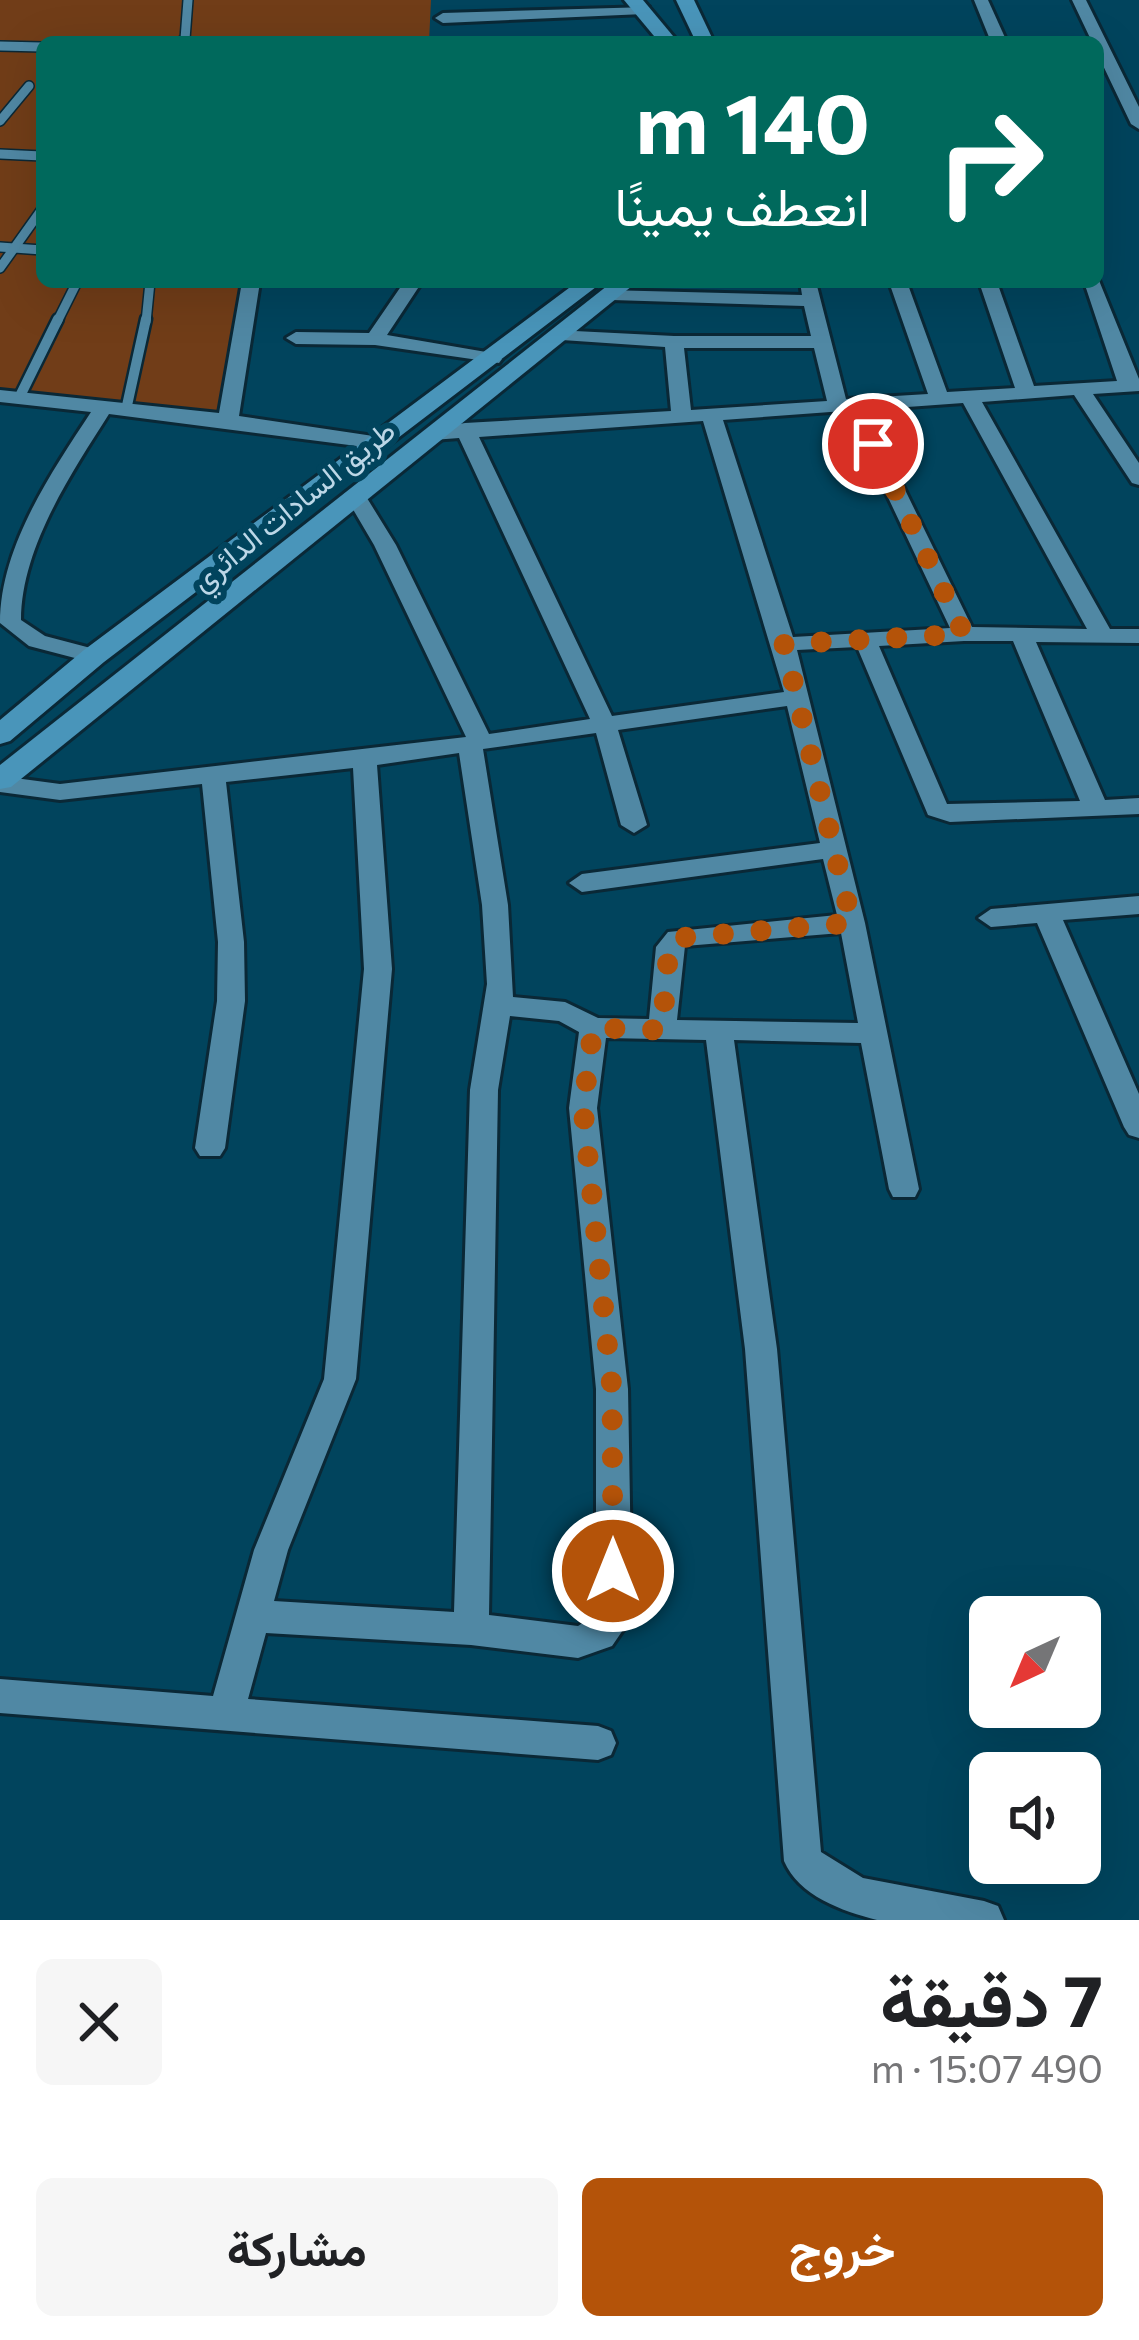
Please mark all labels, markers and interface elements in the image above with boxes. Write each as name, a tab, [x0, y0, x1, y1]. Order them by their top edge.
text: 140 m	[635, 69, 870, 171]
icon: right	[912, 84, 1068, 240]
text: انعطف يمينًا	[615, 171, 870, 237]
pin	[822, 393, 924, 495]
street label: طريق السادات الدائري	[182, 410, 407, 604]
icon: arrive	[840, 411, 906, 477]
position arrow	[550, 1508, 676, 1634]
north arrow	[969, 1596, 1101, 1728]
map controls	[969, 1596, 1101, 1884]
button: sound	[969, 1752, 1101, 1884]
text: 7 دقيقة	[880, 1954, 1103, 2042]
button: close	[36, 1959, 162, 2085]
text: 490 m · 15:07	[871, 2043, 1103, 2091]
button: مشاركة	[36, 2178, 558, 2316]
button: خروج	[582, 2178, 1103, 2316]

